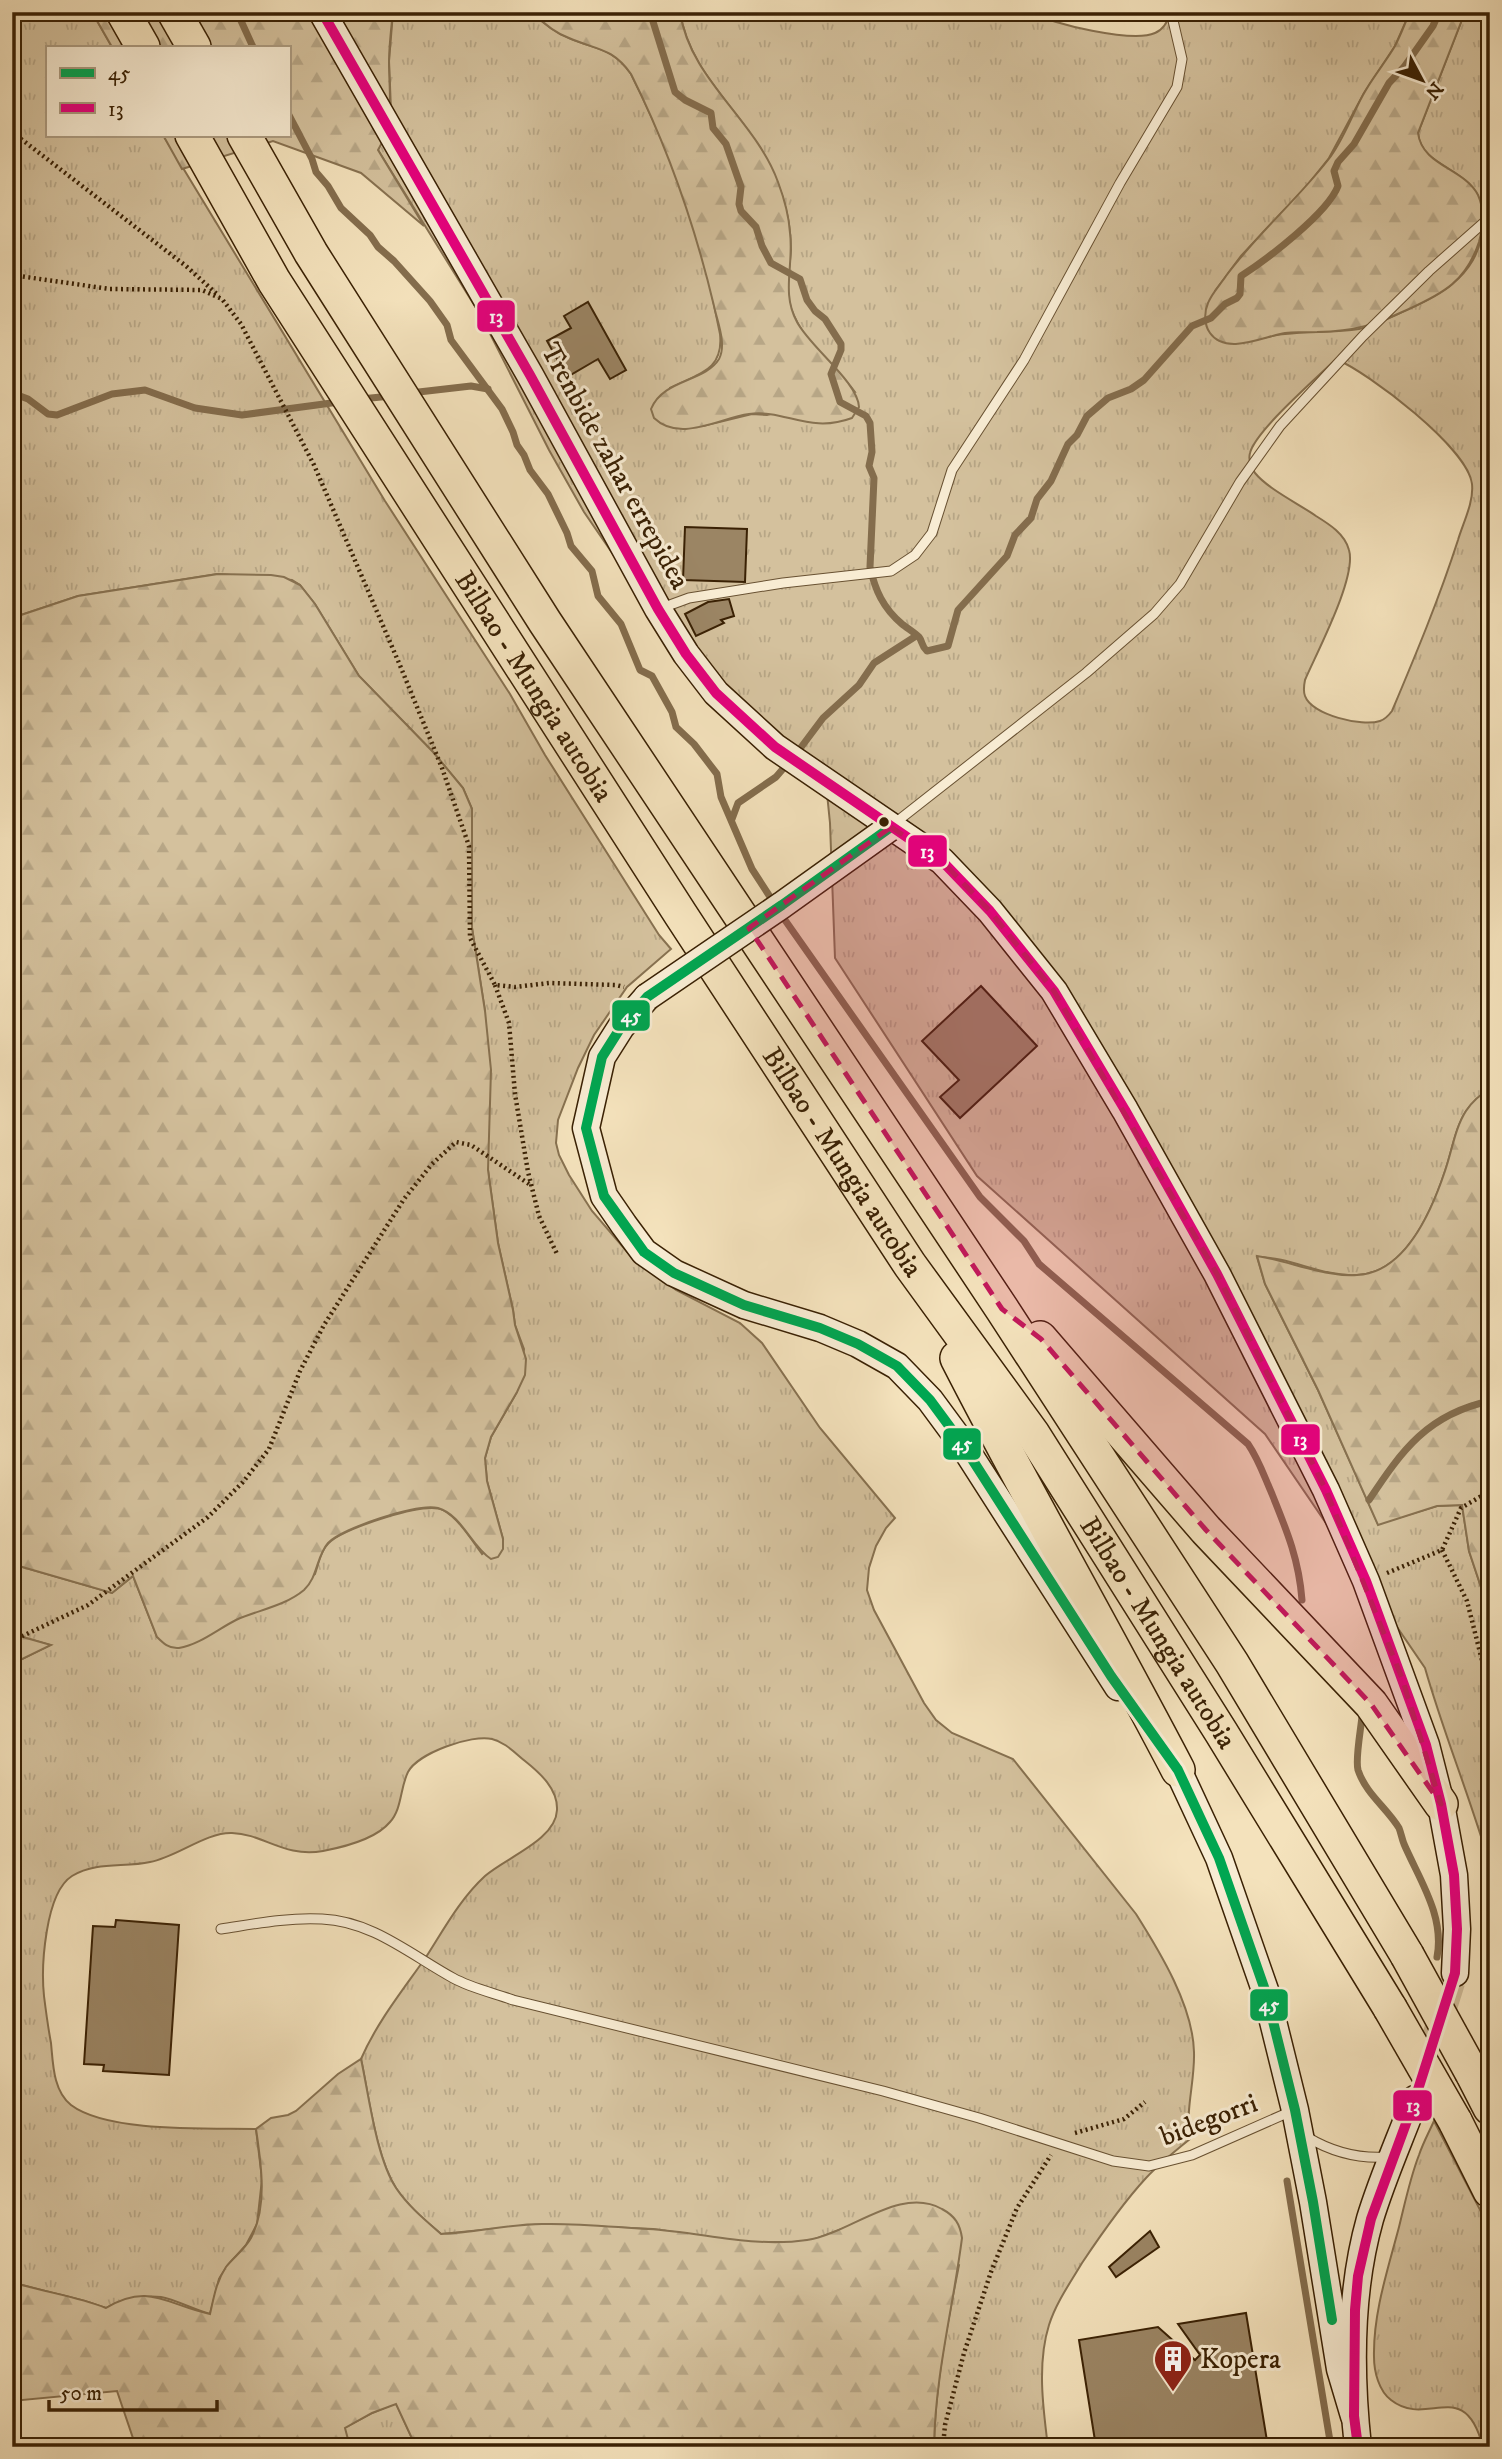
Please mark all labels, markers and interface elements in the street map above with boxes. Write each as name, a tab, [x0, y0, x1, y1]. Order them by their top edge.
legend	[46, 46, 290, 136]
north arrow	[1386, 46, 1456, 116]
text: 45	[108, 61, 130, 87]
text: N	[1420, 77, 1447, 104]
text: 13	[108, 97, 124, 123]
line badge: 13	[476, 299, 516, 333]
text: 13	[489, 306, 503, 329]
street label: Trenbide zahar errepidea	[533, 337, 697, 596]
street label: Bilbao - Mungia autobia	[447, 564, 621, 808]
unlabelled marker	[877, 815, 891, 829]
line badge: 13	[907, 834, 948, 868]
text: 13	[920, 841, 934, 864]
line badge: 45	[611, 999, 651, 1032]
text: 45	[621, 1005, 642, 1028]
street label: Bilbao - Mungia autobia	[755, 1040, 931, 1284]
line badge: 13	[1280, 1423, 1321, 1456]
line badge: 45	[942, 1427, 982, 1461]
text: 13	[1293, 1429, 1307, 1452]
text: 45	[952, 1433, 973, 1456]
street label: Bilbao - Mungia autobia	[1072, 1510, 1245, 1755]
line badge: 45	[1249, 1988, 1289, 2022]
text: 45	[1259, 1994, 1280, 2017]
street label: bidegorri	[1156, 2086, 1262, 2154]
line badge: 13	[1392, 2089, 1433, 2122]
text: 13	[1406, 2095, 1420, 2118]
building icon: Kopera	[1152, 2338, 1194, 2393]
place label: Kopera	[1200, 2342, 1281, 2377]
scale bar	[49, 2368, 217, 2412]
text: 50 m	[60, 2381, 102, 2407]

